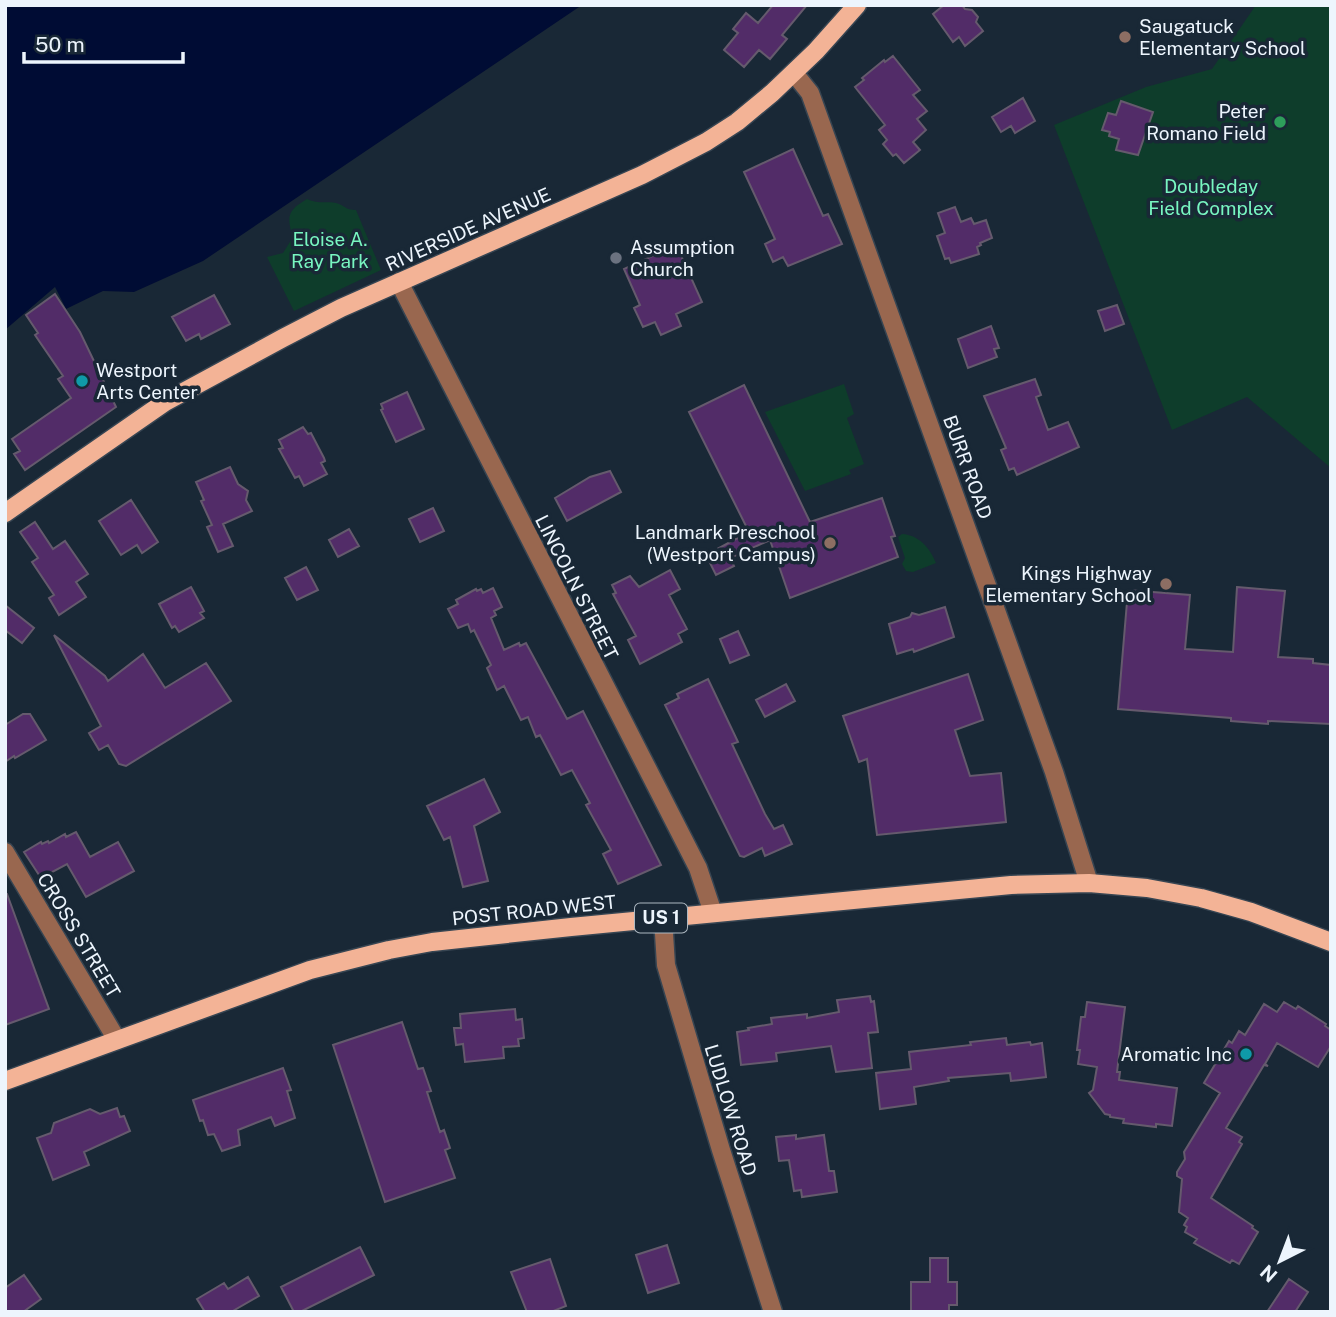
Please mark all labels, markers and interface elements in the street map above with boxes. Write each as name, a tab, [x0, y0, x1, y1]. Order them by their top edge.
place label: Saugatuck Elementary School	[1139, 15, 1306, 59]
scale bar	[24, 21, 184, 65]
marker: Saugatuck Elementary School	[1117, 29, 1133, 45]
text: 50 m	[35, 32, 85, 57]
place label: Peter Romano Field	[1146, 100, 1266, 144]
marker: Peter Romano Field	[1272, 114, 1288, 130]
park label: Doubleday Field Complex	[1148, 175, 1274, 219]
street label: RIVERSIDE AVENUE	[382, 183, 554, 275]
park label: Eloise A. Ray Park	[291, 228, 369, 272]
place label: Assumption Church	[630, 236, 735, 280]
marker: Assumption Church	[608, 250, 624, 266]
place label: Westport Arts Center	[96, 359, 198, 403]
marker: Westport Arts Center	[74, 373, 90, 389]
street label: BURR ROAD	[939, 412, 997, 522]
street label: LINCOLN STREET	[531, 511, 623, 663]
place label: Landmark Preschool (Westport Campus)	[635, 521, 816, 565]
marker: Landmark Preschool (Westport Campus)	[822, 535, 838, 551]
place label: Kings Highway Elementary School	[985, 562, 1152, 606]
marker: Kings Highway Elementary School	[1158, 576, 1174, 592]
street label: CROSS STREET	[33, 869, 125, 1001]
street label: POST ROAD WEST	[451, 890, 617, 930]
road number: US 1	[635, 903, 687, 932]
street label: LUDLOW ROAD	[701, 1041, 761, 1179]
place label: Aromatic Inc	[1120, 1043, 1232, 1065]
marker: Aromatic Inc	[1238, 1046, 1254, 1062]
north arrow	[1245, 1226, 1315, 1296]
text: N	[1256, 1260, 1282, 1287]

